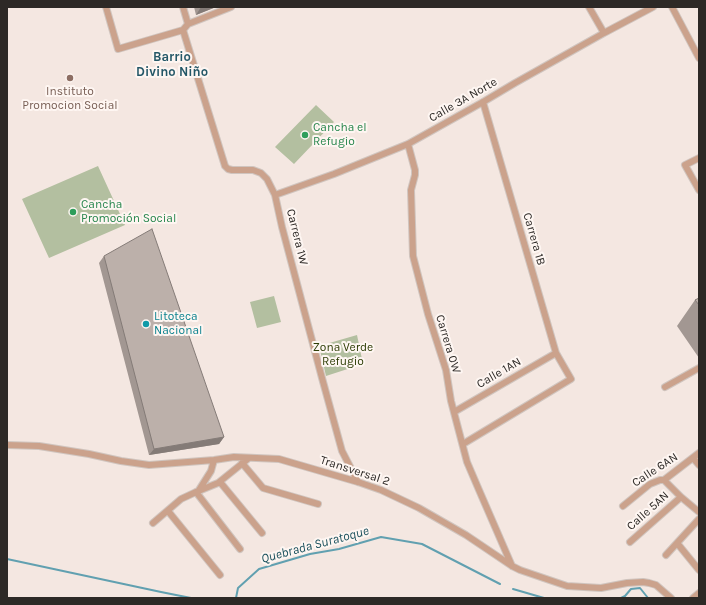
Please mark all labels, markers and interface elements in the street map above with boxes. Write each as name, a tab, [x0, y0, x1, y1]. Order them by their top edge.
district label: Barrio Divino Niño	[136, 49, 208, 80]
marker: Instituto Promocion Social	[65, 73, 75, 83]
street label: Calle 3A Norte	[426, 75, 500, 125]
place label: Instituto Promocion Social	[22, 85, 118, 113]
place label: Cancha el Refugio	[313, 121, 367, 149]
marker: Cancha el Refugio	[300, 130, 310, 140]
place label: Cancha Promoción Social	[81, 198, 176, 226]
marker: Cancha Promoción Social	[68, 207, 78, 217]
street label: Carrera 1W	[283, 207, 311, 267]
street label: Carrera 1B	[520, 211, 548, 267]
place label: Litoteca Nacional	[154, 310, 202, 338]
street label: Carrera 0W	[432, 313, 464, 375]
marker: Litoteca Nacional	[141, 319, 151, 329]
park label: Zona Verde Refugio	[313, 341, 373, 369]
street label: Calle 1AN	[474, 355, 524, 391]
street label: Calle 6AN	[629, 450, 681, 490]
street label: Transversal 2	[318, 453, 392, 489]
street label: Calle 5AN	[624, 488, 672, 534]
water label: Quebrada Suratoque	[259, 523, 371, 567]

